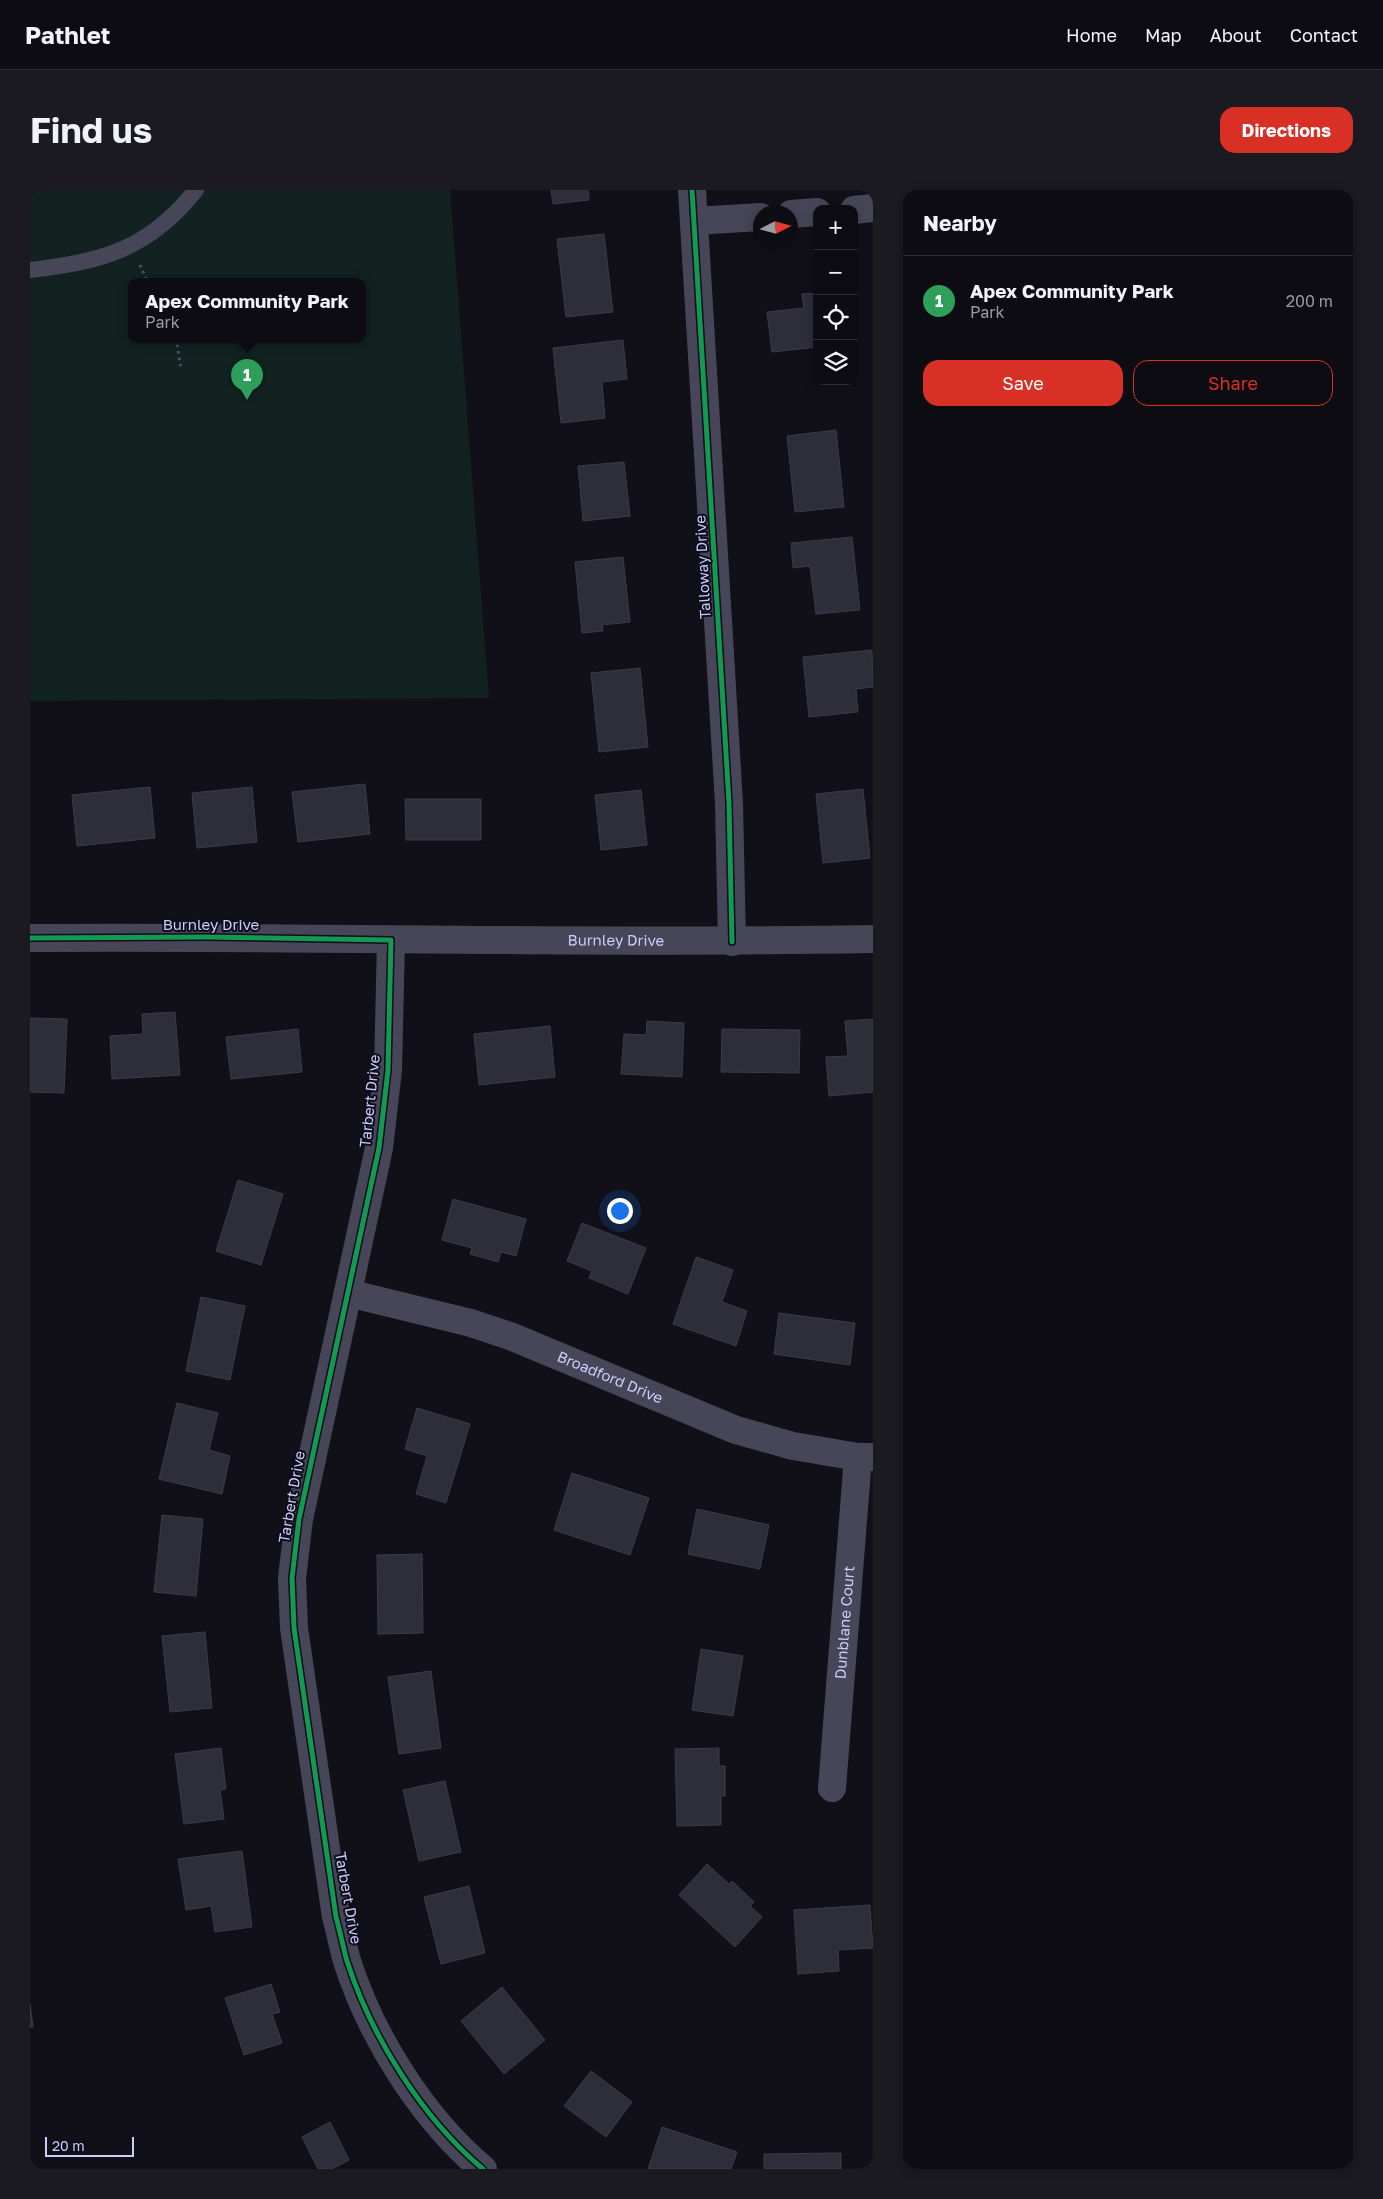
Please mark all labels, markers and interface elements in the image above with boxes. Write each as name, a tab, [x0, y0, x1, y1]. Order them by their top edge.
text: Pathlet	[25, 20, 110, 49]
text: Home	[1066, 24, 1117, 46]
text: Map	[1145, 24, 1182, 46]
text: About	[1210, 24, 1262, 46]
text: Contact	[1290, 24, 1358, 46]
button: Directions	[1220, 107, 1353, 153]
text: Find us	[30, 109, 152, 151]
north arrow	[753, 205, 798, 250]
map controls	[813, 205, 858, 385]
button: +	[813, 205, 858, 250]
text: Nearby	[923, 210, 997, 236]
button: −	[813, 250, 858, 295]
popup	[128, 278, 366, 343]
text: Apex Community Park	[970, 279, 1174, 302]
text: Apex Community Park	[145, 289, 349, 312]
text: 1	[935, 291, 943, 311]
text: 200 m	[1286, 291, 1333, 311]
button: locate	[813, 295, 858, 340]
text: Park	[970, 302, 1005, 322]
text: Park	[145, 312, 180, 332]
button: layers	[813, 340, 858, 385]
pin: 1	[231, 359, 263, 400]
button: Save	[923, 360, 1123, 406]
button: Share	[1133, 360, 1333, 406]
street label: Talloway Drive	[690, 514, 714, 619]
street label: Burnley Drive	[163, 915, 260, 933]
street label: Burnley Drive	[568, 930, 665, 949]
street label: Tarbert Drive	[355, 1053, 383, 1148]
your location	[607, 1198, 633, 1224]
street label: Broadford Drive	[555, 1347, 666, 1407]
street label: Tarbert Drive	[274, 1449, 308, 1544]
street label: Dunblane Court	[831, 1565, 857, 1680]
street label: Tarbert Drive	[332, 1850, 366, 1946]
scale bar	[45, 2134, 134, 2157]
text: 20 m	[52, 2137, 85, 2154]

